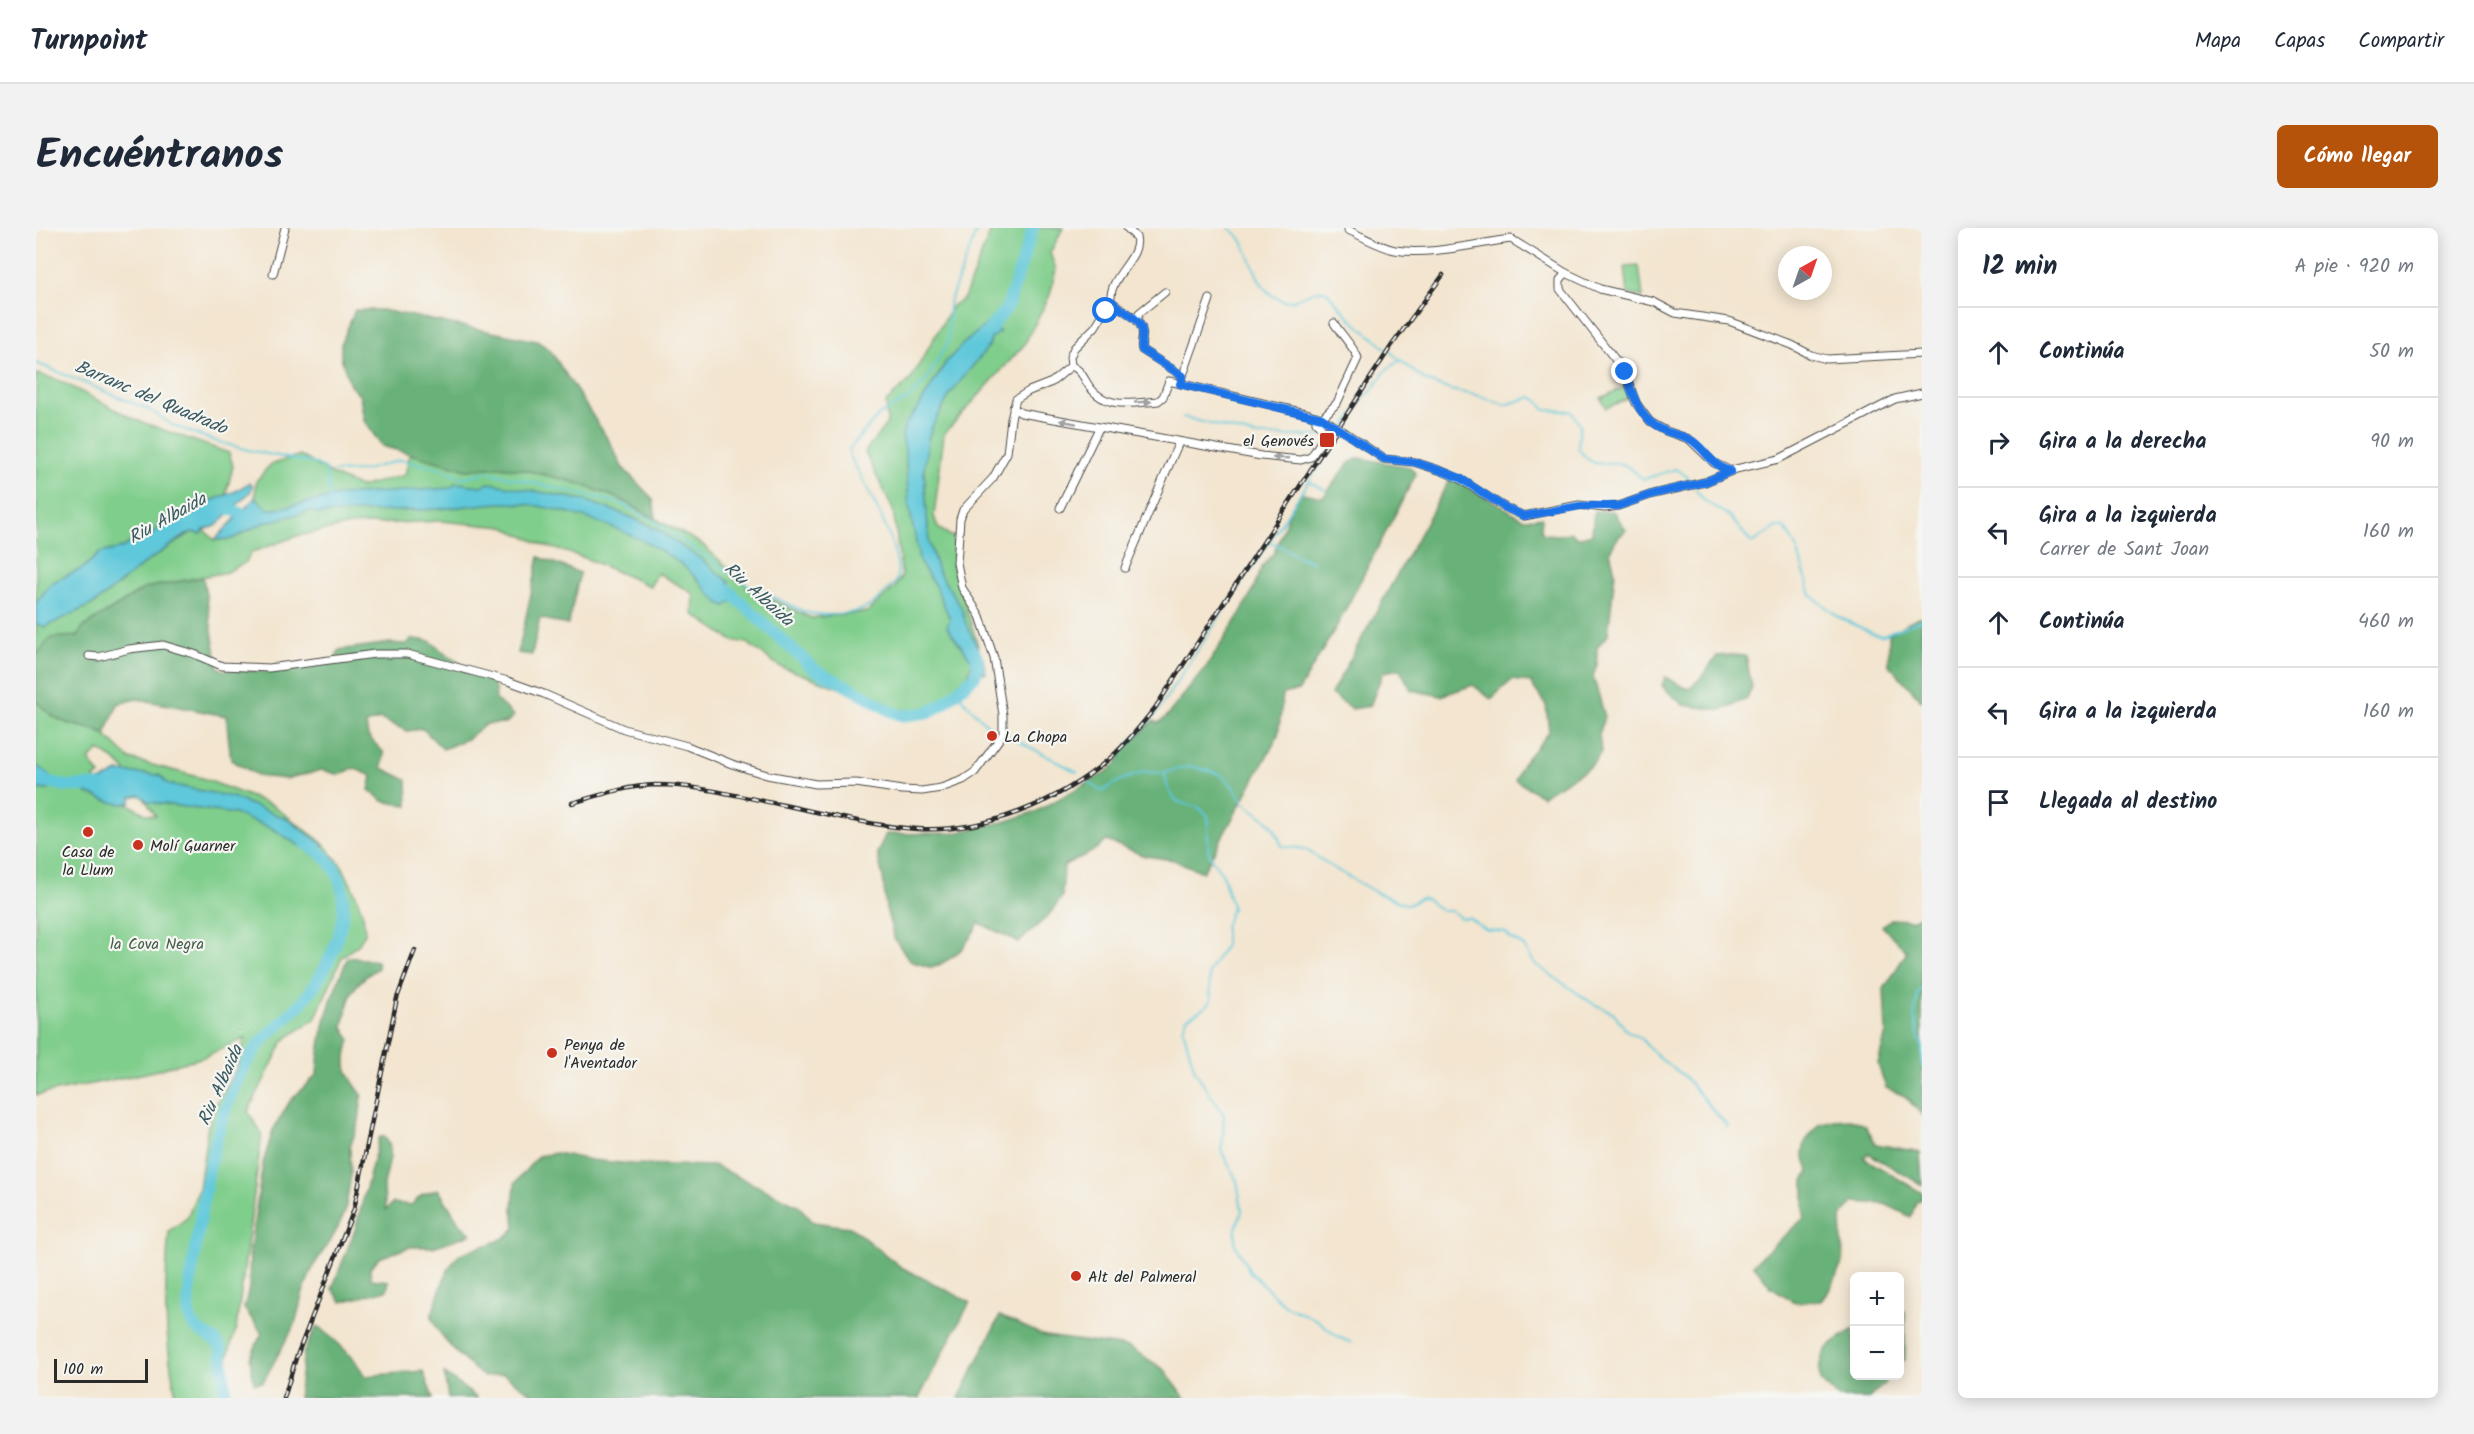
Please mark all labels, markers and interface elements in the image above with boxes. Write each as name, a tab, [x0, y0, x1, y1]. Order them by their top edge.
text: Turnpoint	[30, 19, 148, 64]
text: Mapa	[2195, 25, 2241, 58]
text: Capas	[2274, 25, 2325, 58]
text: Compartir	[2358, 25, 2444, 58]
text: Encuéntranos	[36, 123, 283, 190]
button: Cómo llegar	[2277, 125, 2438, 188]
north arrow	[1778, 246, 1832, 300]
text: 12 min	[1982, 246, 2057, 288]
text: A pie · 920 m	[2294, 251, 2414, 283]
route start	[1092, 297, 1118, 323]
text: Continúa	[2039, 335, 2124, 370]
icon: ahead	[1982, 336, 2015, 369]
text: 50 m	[2369, 336, 2414, 368]
water label: Barranc del Quadrado	[70, 353, 233, 444]
route end	[1611, 358, 1637, 384]
one-way arrow	[1133, 397, 1152, 407]
one-way arrow	[1059, 417, 1078, 426]
text: Gira a la derecha	[2039, 425, 2206, 460]
icon: right	[1982, 426, 2015, 459]
text: 90 m	[2370, 426, 2414, 458]
place label: el Genovés	[1243, 429, 1314, 454]
marker: el Genovés	[1318, 431, 1336, 449]
one-way arrow	[1272, 453, 1291, 462]
water label: Riu Albaida	[123, 485, 214, 553]
text: Gira a la izquierda	[2039, 499, 2217, 534]
icon: left	[1982, 516, 2015, 549]
text: 160 m	[2363, 516, 2414, 548]
text: Carrer de Sant Joan	[2039, 534, 2209, 566]
water label: Riu Albaida	[716, 556, 801, 636]
text: Continúa	[2039, 605, 2124, 640]
icon: ahead	[1982, 606, 2015, 639]
text: 460 m	[2358, 606, 2414, 638]
text: Gira a la izquierda	[2039, 695, 2217, 730]
icon: left	[1982, 696, 2015, 729]
text: 160 m	[2363, 696, 2414, 728]
place label: La Chopa	[1004, 725, 1067, 750]
marker: La Chopa	[985, 729, 999, 743]
text: Llegada al destino	[2039, 785, 2217, 820]
icon: arrive	[1982, 786, 2015, 819]
marker: Casa de la Llum	[81, 825, 95, 839]
place label: Molí Guarner	[150, 834, 237, 859]
marker: Molí Guarner	[131, 838, 145, 852]
place label: Casa de la Llum	[61, 840, 115, 883]
park label: la Cova Negra	[110, 932, 204, 957]
place label: Penya de l'Aventador	[564, 1033, 638, 1076]
water label: Riu Albaida	[191, 1039, 253, 1131]
marker: Penya de l'Aventador	[545, 1046, 559, 1060]
place label: Alt del Palmeral	[1088, 1265, 1197, 1290]
marker: Alt del Palmeral	[1069, 1269, 1083, 1283]
map controls	[1850, 1272, 1904, 1380]
button: +	[1850, 1272, 1904, 1326]
button: −	[1850, 1326, 1904, 1380]
scale bar	[54, 1356, 148, 1384]
text: 100 m	[63, 1357, 103, 1382]

